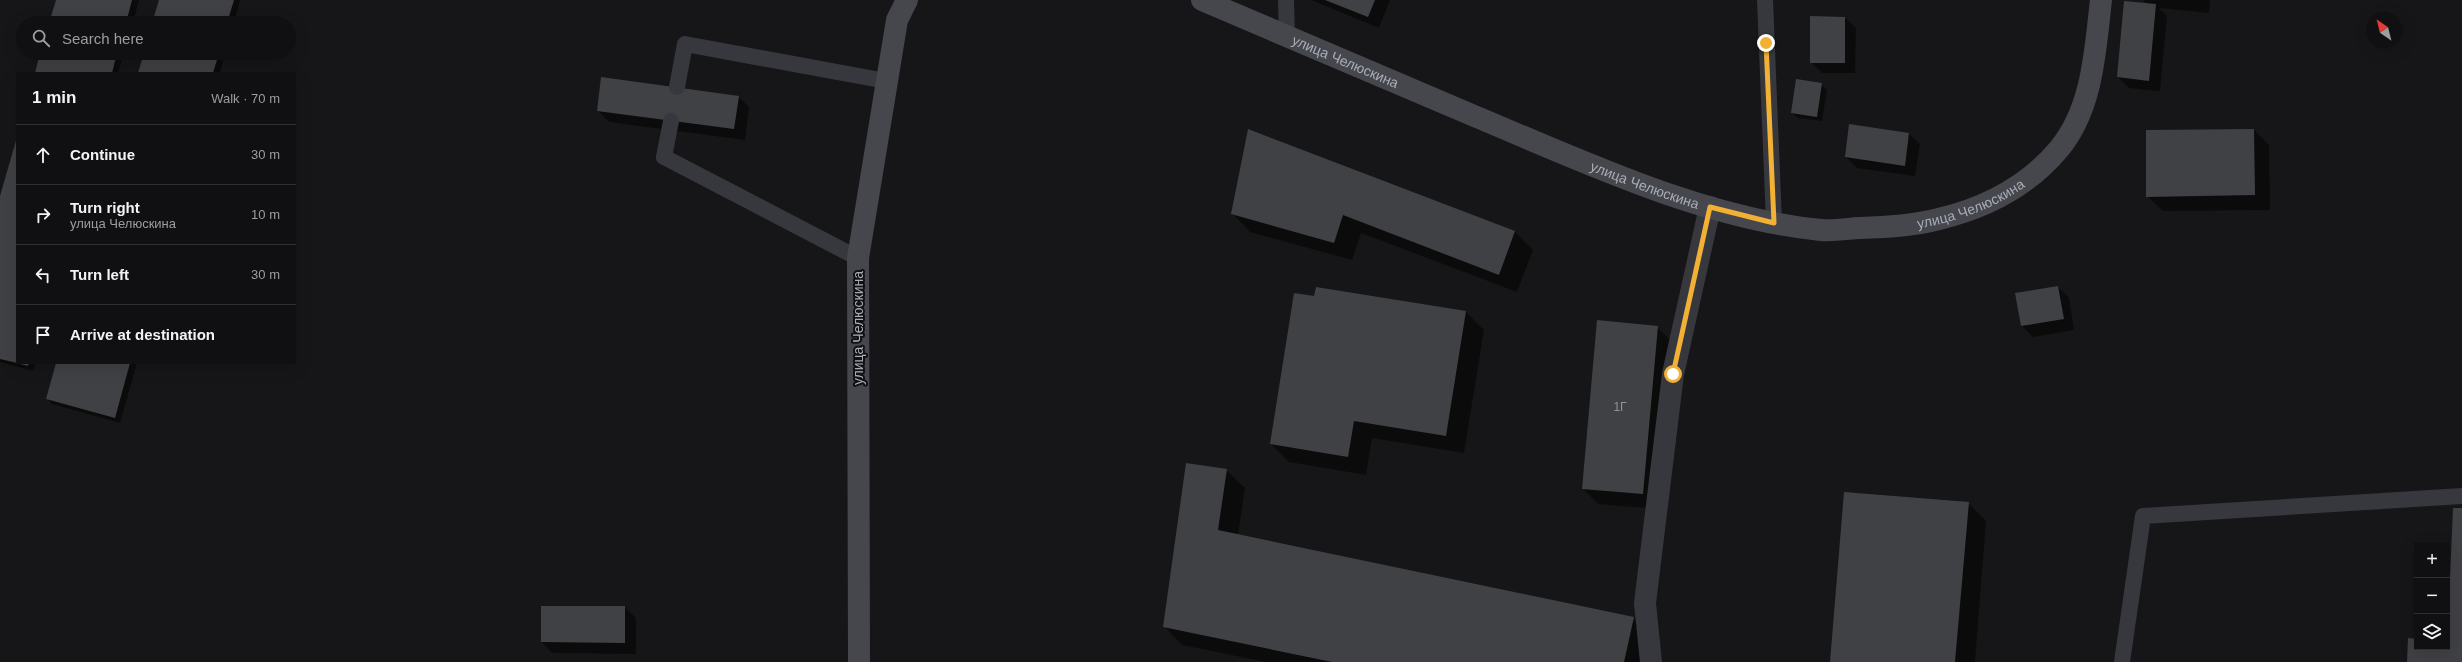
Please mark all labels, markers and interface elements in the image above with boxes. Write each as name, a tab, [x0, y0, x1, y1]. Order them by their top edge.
north arrow	[2366, 12, 2402, 48]
search box	[16, 16, 296, 60]
icon: search	[30, 27, 52, 49]
text: Search here	[62, 30, 144, 47]
street label: улица Челюскина	[1290, 32, 1401, 91]
route end	[1757, 34, 1775, 52]
text: 1 min	[32, 88, 76, 107]
text: Walk · 70 m	[211, 91, 280, 106]
icon: ahead	[32, 144, 54, 166]
text: Continue	[70, 146, 135, 163]
text: 30 m	[251, 147, 280, 162]
street label: улица Челюскина	[1588, 158, 1701, 212]
street label: улица Челюскина	[1916, 176, 2027, 231]
text: Turn right	[70, 199, 140, 216]
icon: right	[32, 204, 54, 226]
text: 10 m	[251, 207, 280, 222]
text: улица Челюскина	[70, 216, 176, 231]
icon: left	[32, 264, 54, 286]
text: Turn left	[70, 266, 129, 283]
text: 30 m	[251, 267, 280, 282]
street label: улица Челюскина	[850, 271, 866, 385]
icon: arrive	[32, 324, 54, 346]
text: Arrive at destination	[70, 326, 215, 343]
route start	[1664, 365, 1682, 383]
house number: 1Г	[1613, 400, 1627, 414]
map controls	[2414, 542, 2450, 650]
button: +	[2414, 542, 2450, 578]
button: −	[2414, 578, 2450, 614]
button: layers	[2414, 614, 2450, 650]

